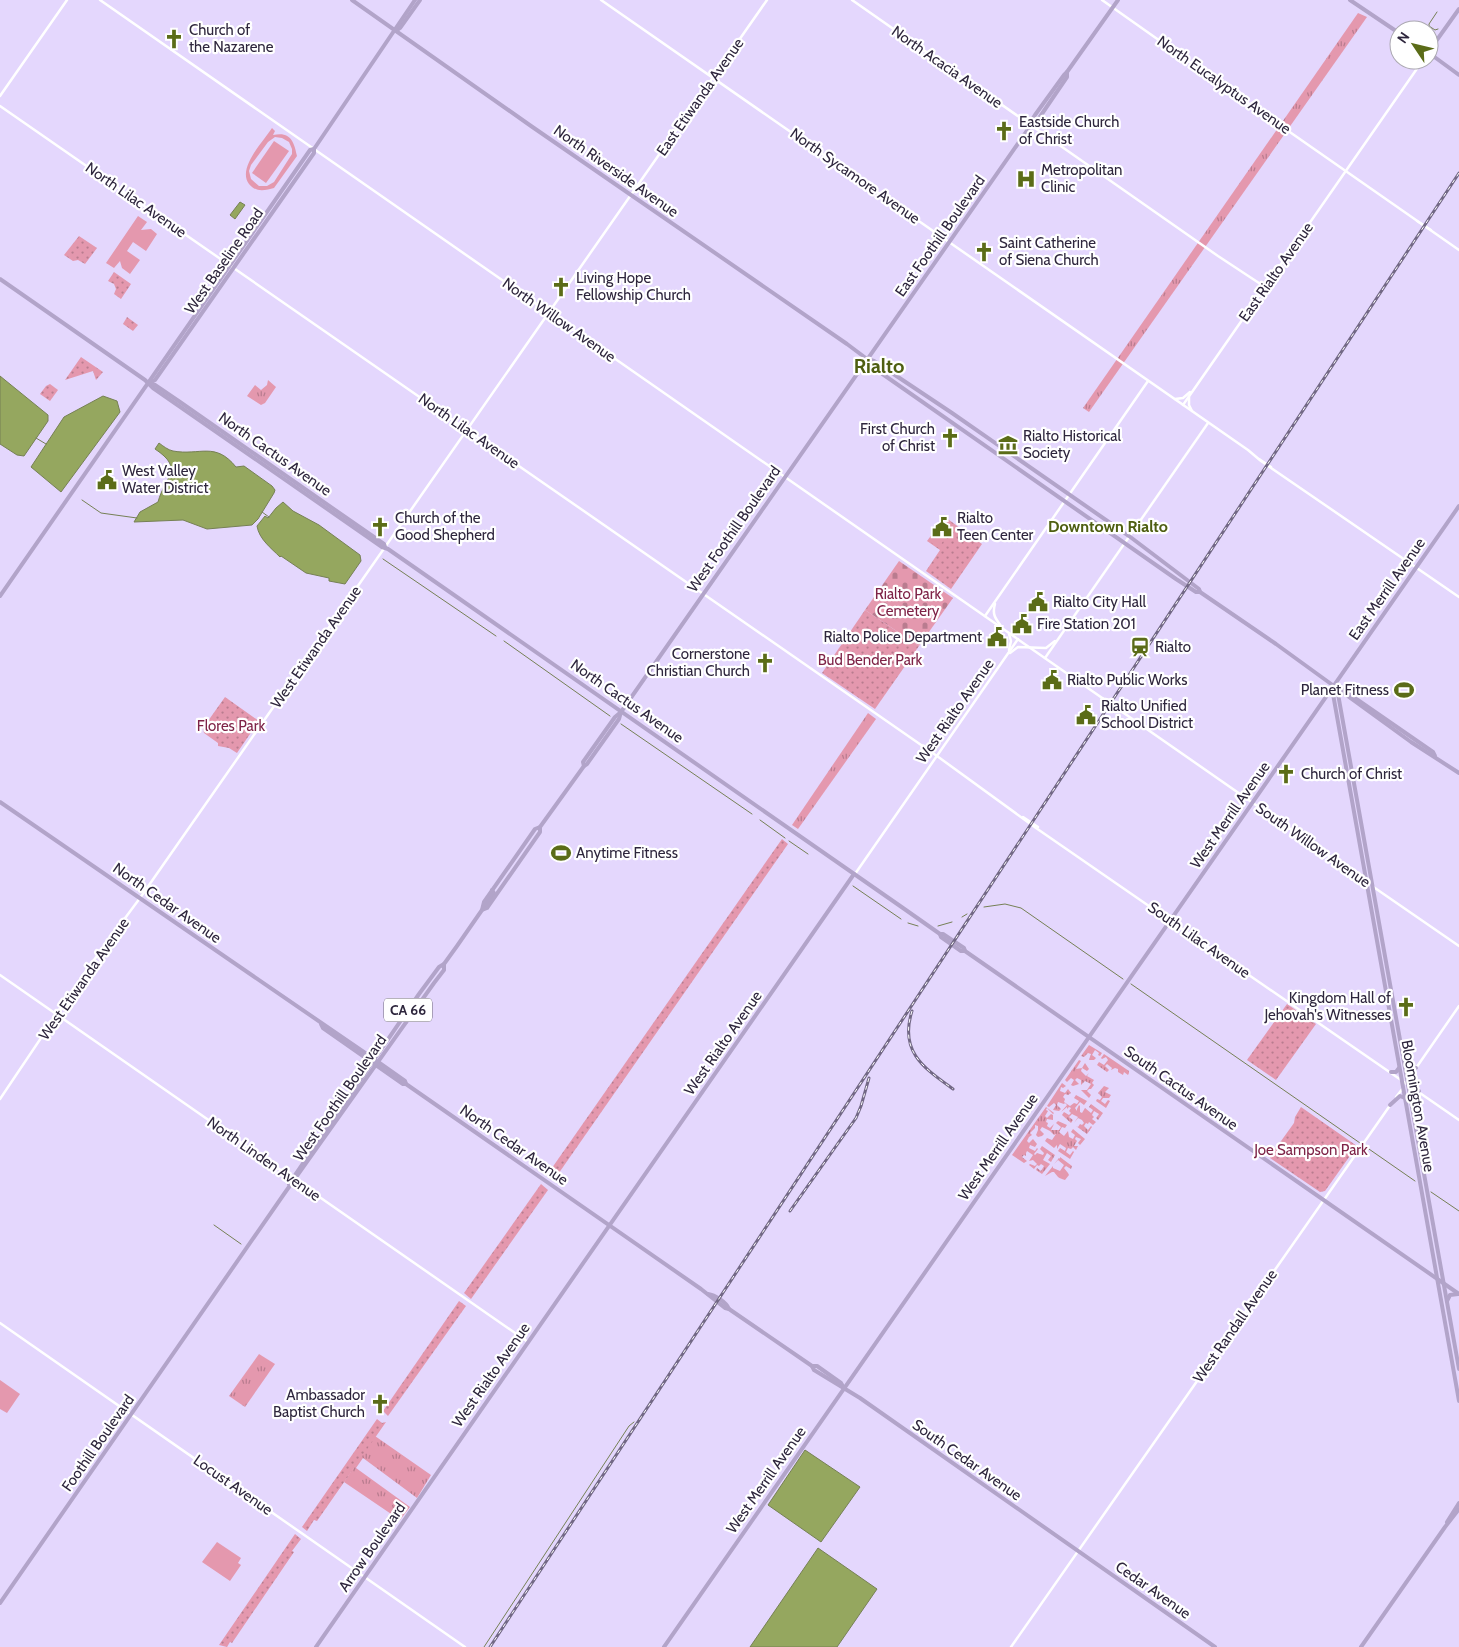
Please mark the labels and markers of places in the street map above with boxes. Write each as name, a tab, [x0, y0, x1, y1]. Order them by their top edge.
place label: Church of the Nazarene	[189, 21, 274, 56]
church icon: Church of the Nazarene	[163, 28, 185, 50]
place label: Eastside Church of Christ	[1019, 113, 1119, 148]
church icon: Eastside Church of Christ	[993, 120, 1015, 142]
place label: Metropolitan Clinic	[1041, 161, 1123, 196]
hospital icon: Metropolitan Clinic	[1015, 168, 1037, 190]
place label: Saint Catherine of Siena Church	[999, 234, 1099, 269]
church icon: Saint Catherine of Siena Church	[973, 241, 995, 263]
place label: Living Hope Fellowship Church	[576, 269, 691, 304]
church icon: Living Hope Fellowship Church	[550, 276, 572, 298]
place label: First Church of Christ	[860, 420, 935, 455]
church icon: First Church of Christ	[939, 427, 961, 449]
place label: Rialto Historical Society	[1023, 427, 1121, 462]
museum icon: Rialto Historical Society	[997, 434, 1019, 456]
place label: West Valley Water District	[122, 462, 208, 497]
public building icon: West Valley Water District	[96, 469, 118, 491]
place label: Church of the Good Shepherd	[395, 509, 495, 544]
place label: Rialto Teen Center	[957, 509, 1034, 544]
church icon: Church of the Good Shepherd	[369, 516, 391, 538]
public building icon: Rialto Teen Center	[931, 516, 953, 538]
public building icon: Rialto City Hall	[1027, 591, 1049, 613]
place label: Rialto City Hall	[1053, 593, 1146, 611]
public building icon: Fire Station 201	[1011, 613, 1033, 635]
place label: Fire Station 201	[1037, 615, 1136, 633]
public building icon: Rialto Police Department	[986, 626, 1008, 648]
place label: Rialto Police Department	[823, 628, 982, 646]
station icon: Rialto	[1129, 636, 1151, 658]
place label: Rialto	[1155, 638, 1191, 656]
place label: Cornerstone Christian Church	[647, 645, 750, 680]
church icon: Cornerstone Christian Church	[754, 652, 776, 674]
public building icon: Rialto Public Works	[1041, 669, 1063, 691]
place label: Rialto Public Works	[1067, 671, 1188, 689]
sports icon: Planet Fitness	[1393, 679, 1415, 701]
place label: Planet Fitness	[1301, 681, 1389, 699]
place label: Rialto Unified School District	[1101, 697, 1193, 732]
public building icon: Rialto Unified School District	[1075, 704, 1097, 726]
church icon: Church of Christ	[1275, 763, 1297, 785]
place label: Church of Christ	[1301, 765, 1402, 783]
sports icon: Anytime Fitness	[550, 842, 572, 864]
place label: Anytime Fitness	[576, 844, 678, 862]
place label: Kingdom Hall of Jehovah's Witnesses	[1263, 989, 1391, 1024]
church icon: Kingdom Hall of Jehovah's Witnesses	[1395, 996, 1417, 1018]
place label: Ambassador Baptist Church	[273, 1386, 365, 1421]
church icon: Ambassador Baptist Church	[369, 1393, 391, 1415]

